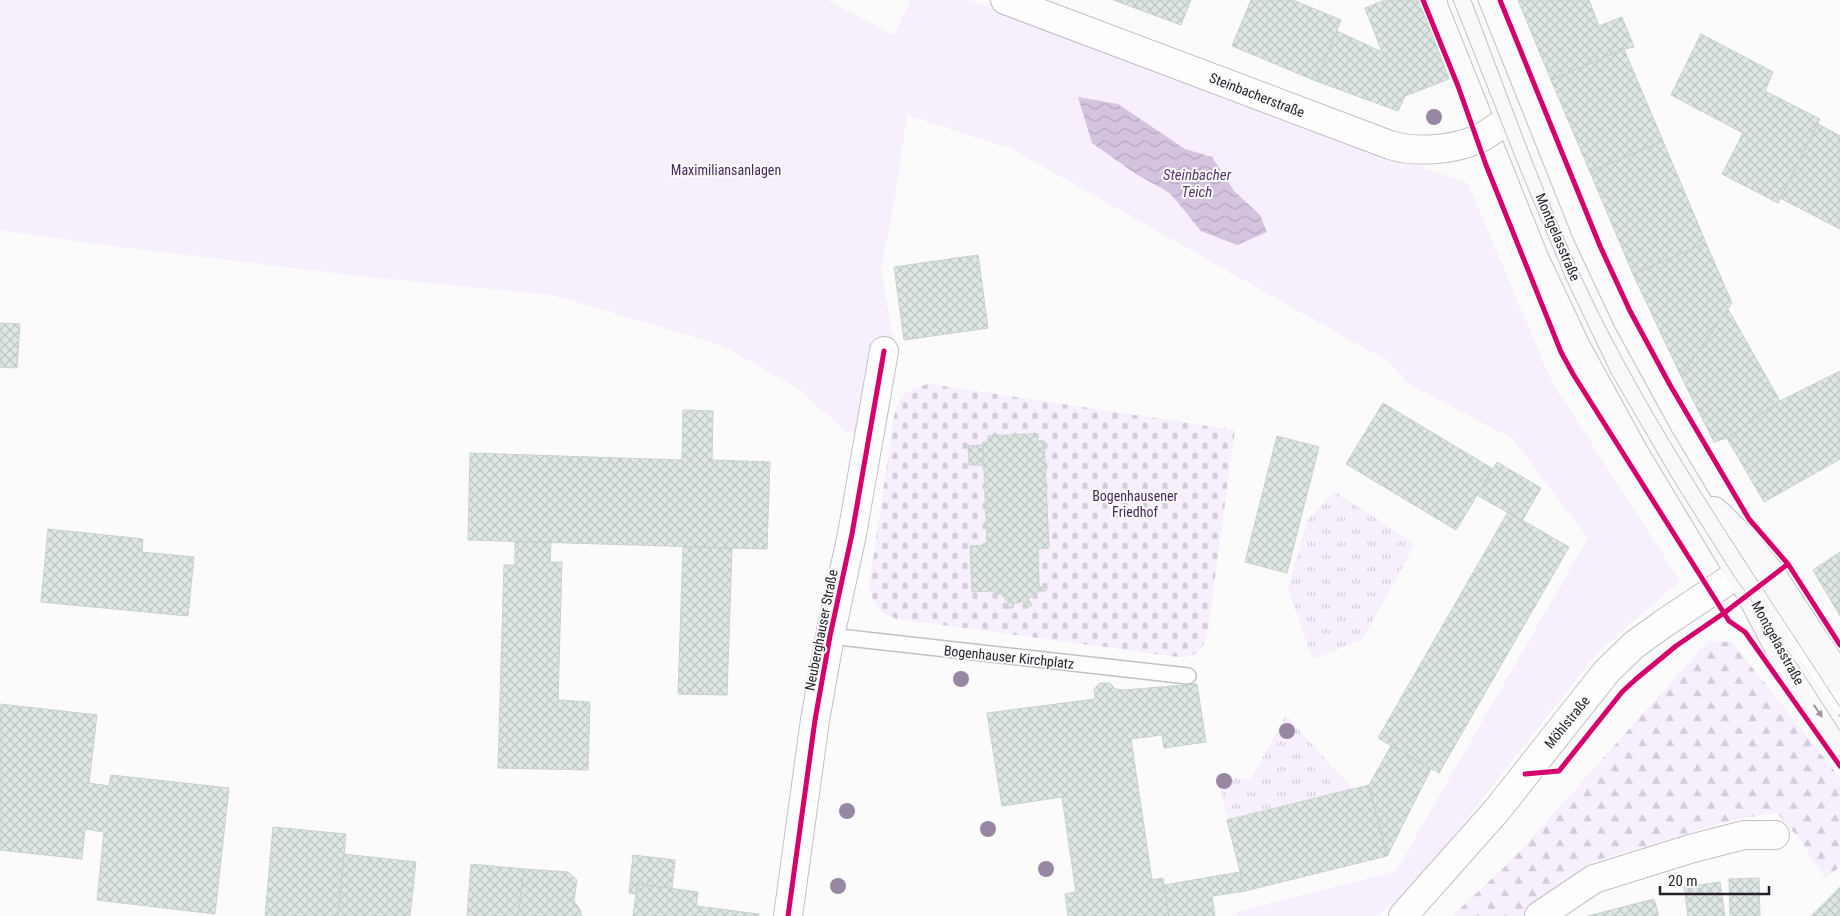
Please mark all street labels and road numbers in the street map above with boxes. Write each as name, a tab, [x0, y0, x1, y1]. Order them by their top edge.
street label: Steinbacherstraße	[1207, 69, 1307, 121]
street label: Montgelasstraße	[1532, 191, 1584, 284]
street label: Neuberghauser Straße	[801, 568, 841, 692]
street label: Montgelasstraße	[1748, 598, 1808, 688]
street label: Bogenhauser Kirchplatz	[943, 642, 1075, 672]
street label: Möhlstraße	[1541, 692, 1593, 751]

